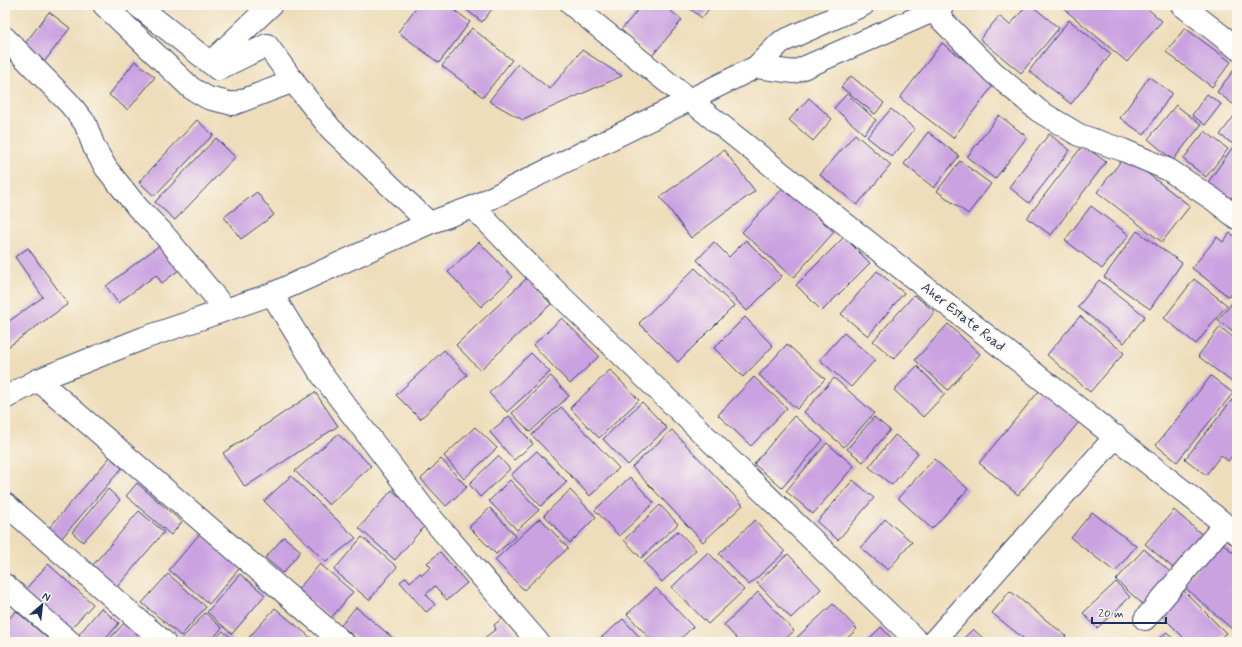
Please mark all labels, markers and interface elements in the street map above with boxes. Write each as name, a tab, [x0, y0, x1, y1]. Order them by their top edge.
street label: Aher Estate Road	[917, 278, 1009, 356]
north arrow	[22, 585, 62, 625]
text: N	[40, 589, 53, 605]
scale bar	[1092, 599, 1166, 625]
text: 20 m	[1098, 606, 1124, 622]

